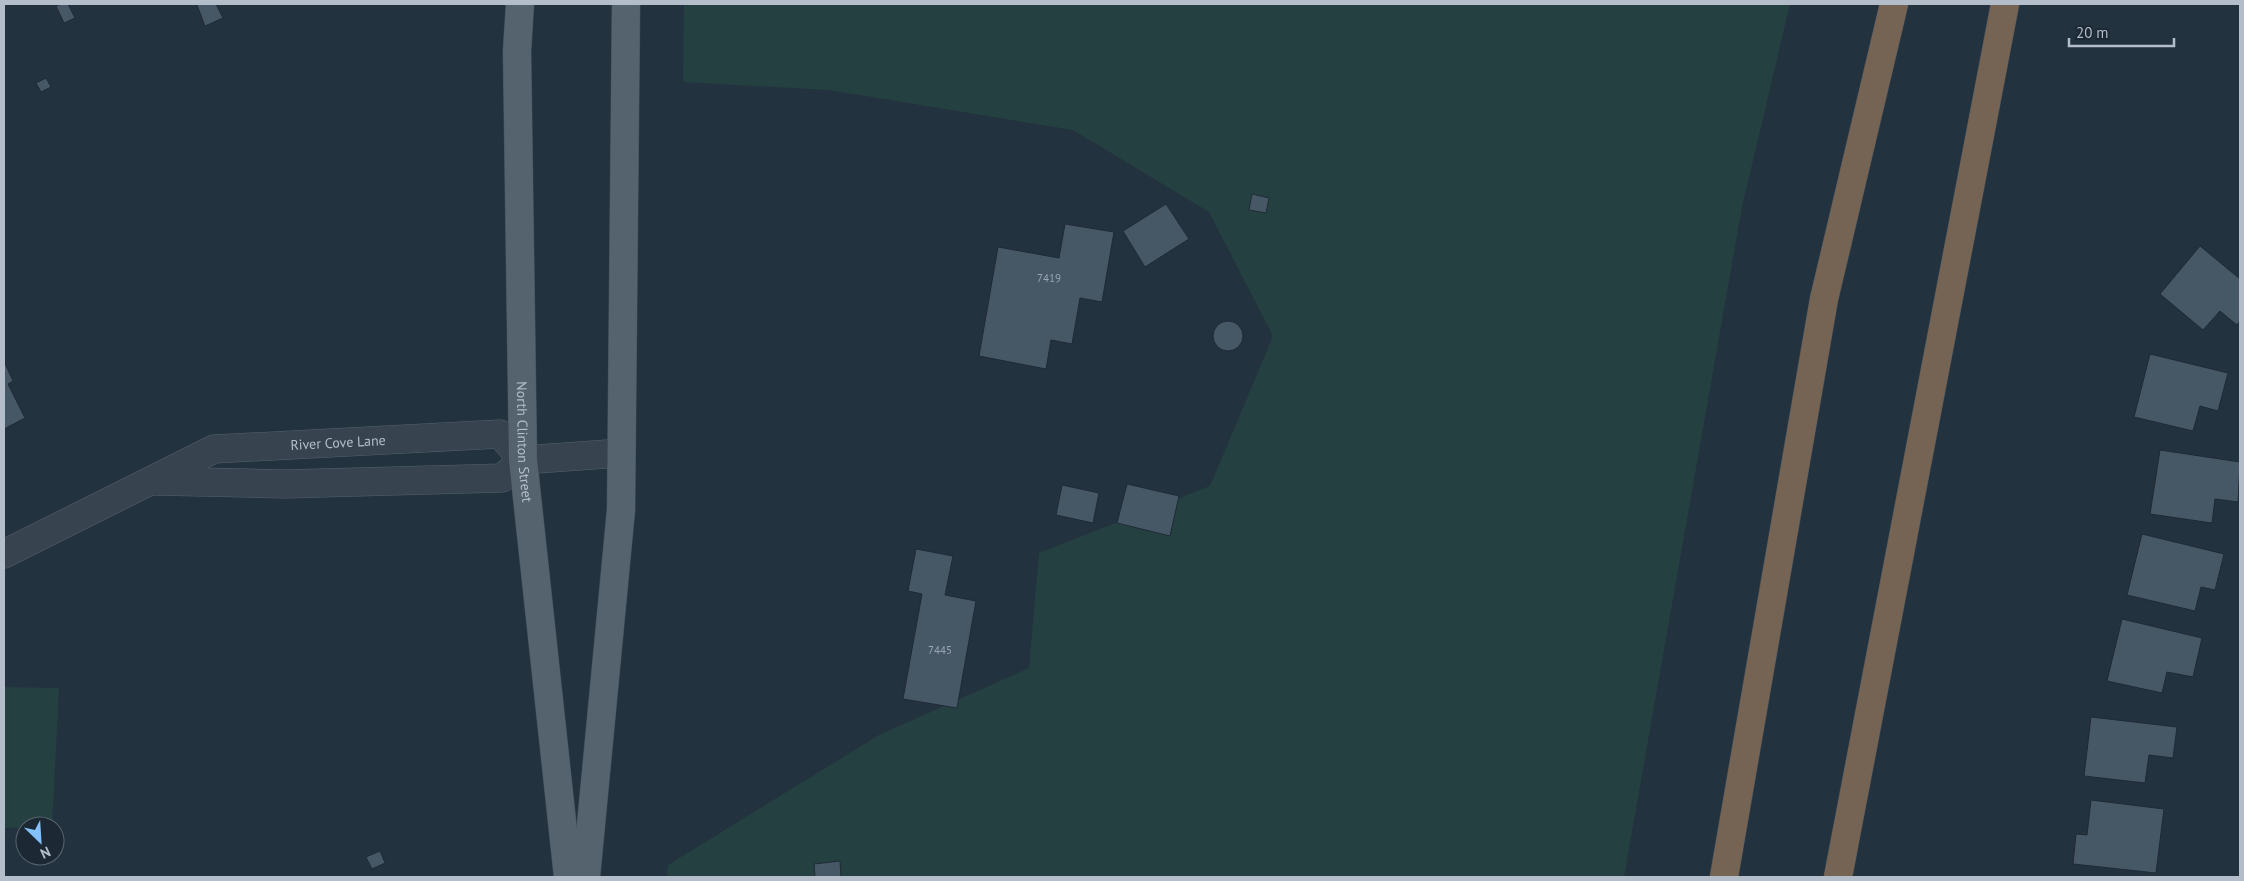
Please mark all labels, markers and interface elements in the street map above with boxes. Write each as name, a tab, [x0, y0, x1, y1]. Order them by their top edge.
scale bar	[2069, 15, 2174, 47]
text: 20 m	[2076, 23, 2109, 42]
house number: 7419	[1037, 271, 1061, 285]
street label: North Clinton Street	[513, 381, 537, 503]
street label: River Cove Lane	[290, 431, 386, 454]
house number: 7445	[928, 643, 952, 657]
north arrow	[15, 816, 65, 866]
text: N	[38, 843, 53, 863]

